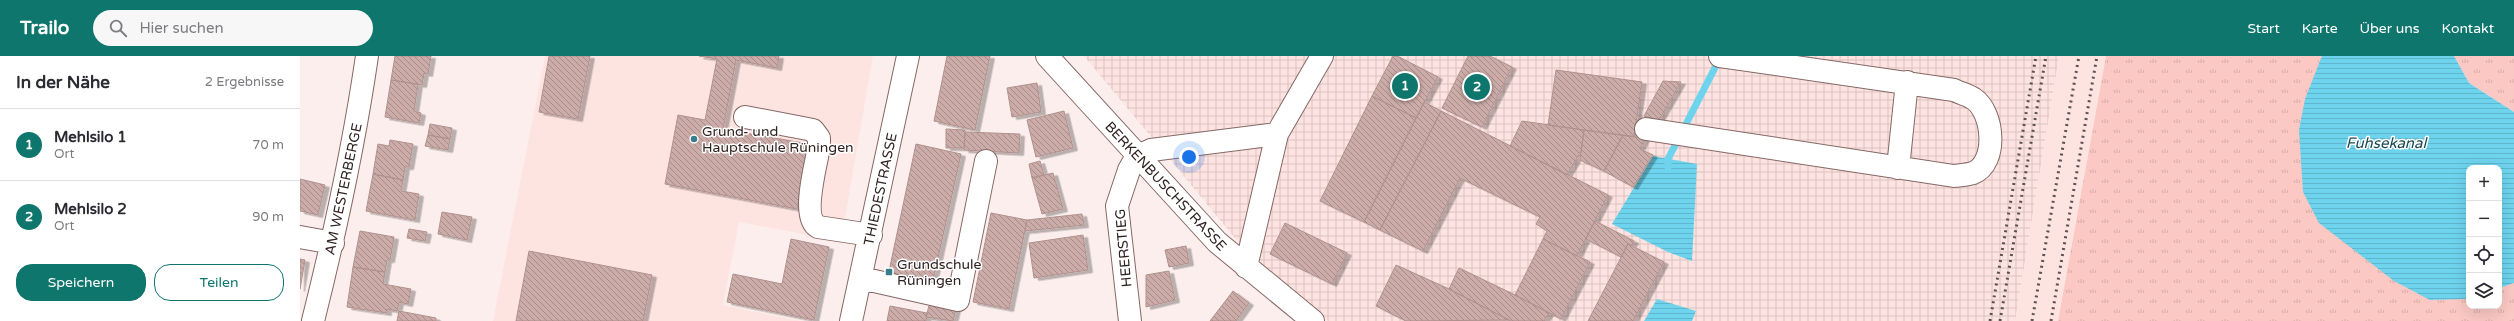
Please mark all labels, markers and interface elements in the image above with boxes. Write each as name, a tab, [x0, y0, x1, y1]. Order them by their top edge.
search box	[93, 10, 373, 46]
text: Trailo	[20, 17, 69, 39]
icon: search	[107, 17, 129, 39]
text: Hier suchen	[139, 19, 224, 37]
text: Start	[2248, 20, 2280, 37]
text: Karte	[2302, 20, 2338, 37]
text: Über uns	[2360, 20, 2420, 37]
text: Kontakt	[2442, 20, 2494, 37]
pin: 1	[1392, 71, 1418, 101]
text: In der Nähe	[16, 72, 110, 93]
pin: 2	[1464, 72, 1490, 102]
text: 2 Ergebnisse	[205, 74, 284, 90]
street label: BERKENBUSCHSTRASSE	[1101, 118, 1230, 255]
street label: AM WESTERBERGE	[321, 122, 366, 257]
place label: Grund- und Hauptschule Rüningen	[702, 123, 854, 156]
text: Mehlsilo 1	[54, 128, 127, 146]
street label: THIEDESTRASSE	[860, 131, 901, 247]
marker: Grund- und Hauptschule Rüningen	[689, 134, 699, 144]
water label: Fuhsekanal	[2346, 134, 2428, 152]
text: 1	[25, 137, 33, 153]
text: 70 m	[252, 137, 284, 153]
text: Ort	[54, 146, 74, 162]
your location	[1179, 147, 1199, 167]
map controls	[2466, 165, 2502, 309]
button: +	[2466, 165, 2502, 201]
text: Mehlsilo 2	[54, 200, 127, 218]
button: −	[2466, 201, 2502, 237]
street label: HEERSTIEG	[1112, 208, 1135, 288]
text: 2	[25, 209, 33, 225]
text: 90 m	[252, 209, 284, 225]
text: Ort	[54, 218, 74, 234]
button: locate	[2466, 237, 2502, 273]
place label: Grundschule Rüningen	[897, 256, 982, 289]
button: Speichern	[16, 264, 146, 301]
button: Teilen	[154, 264, 284, 301]
marker: Grundschule Rüningen	[884, 267, 894, 277]
button: layers	[2466, 273, 2502, 309]

